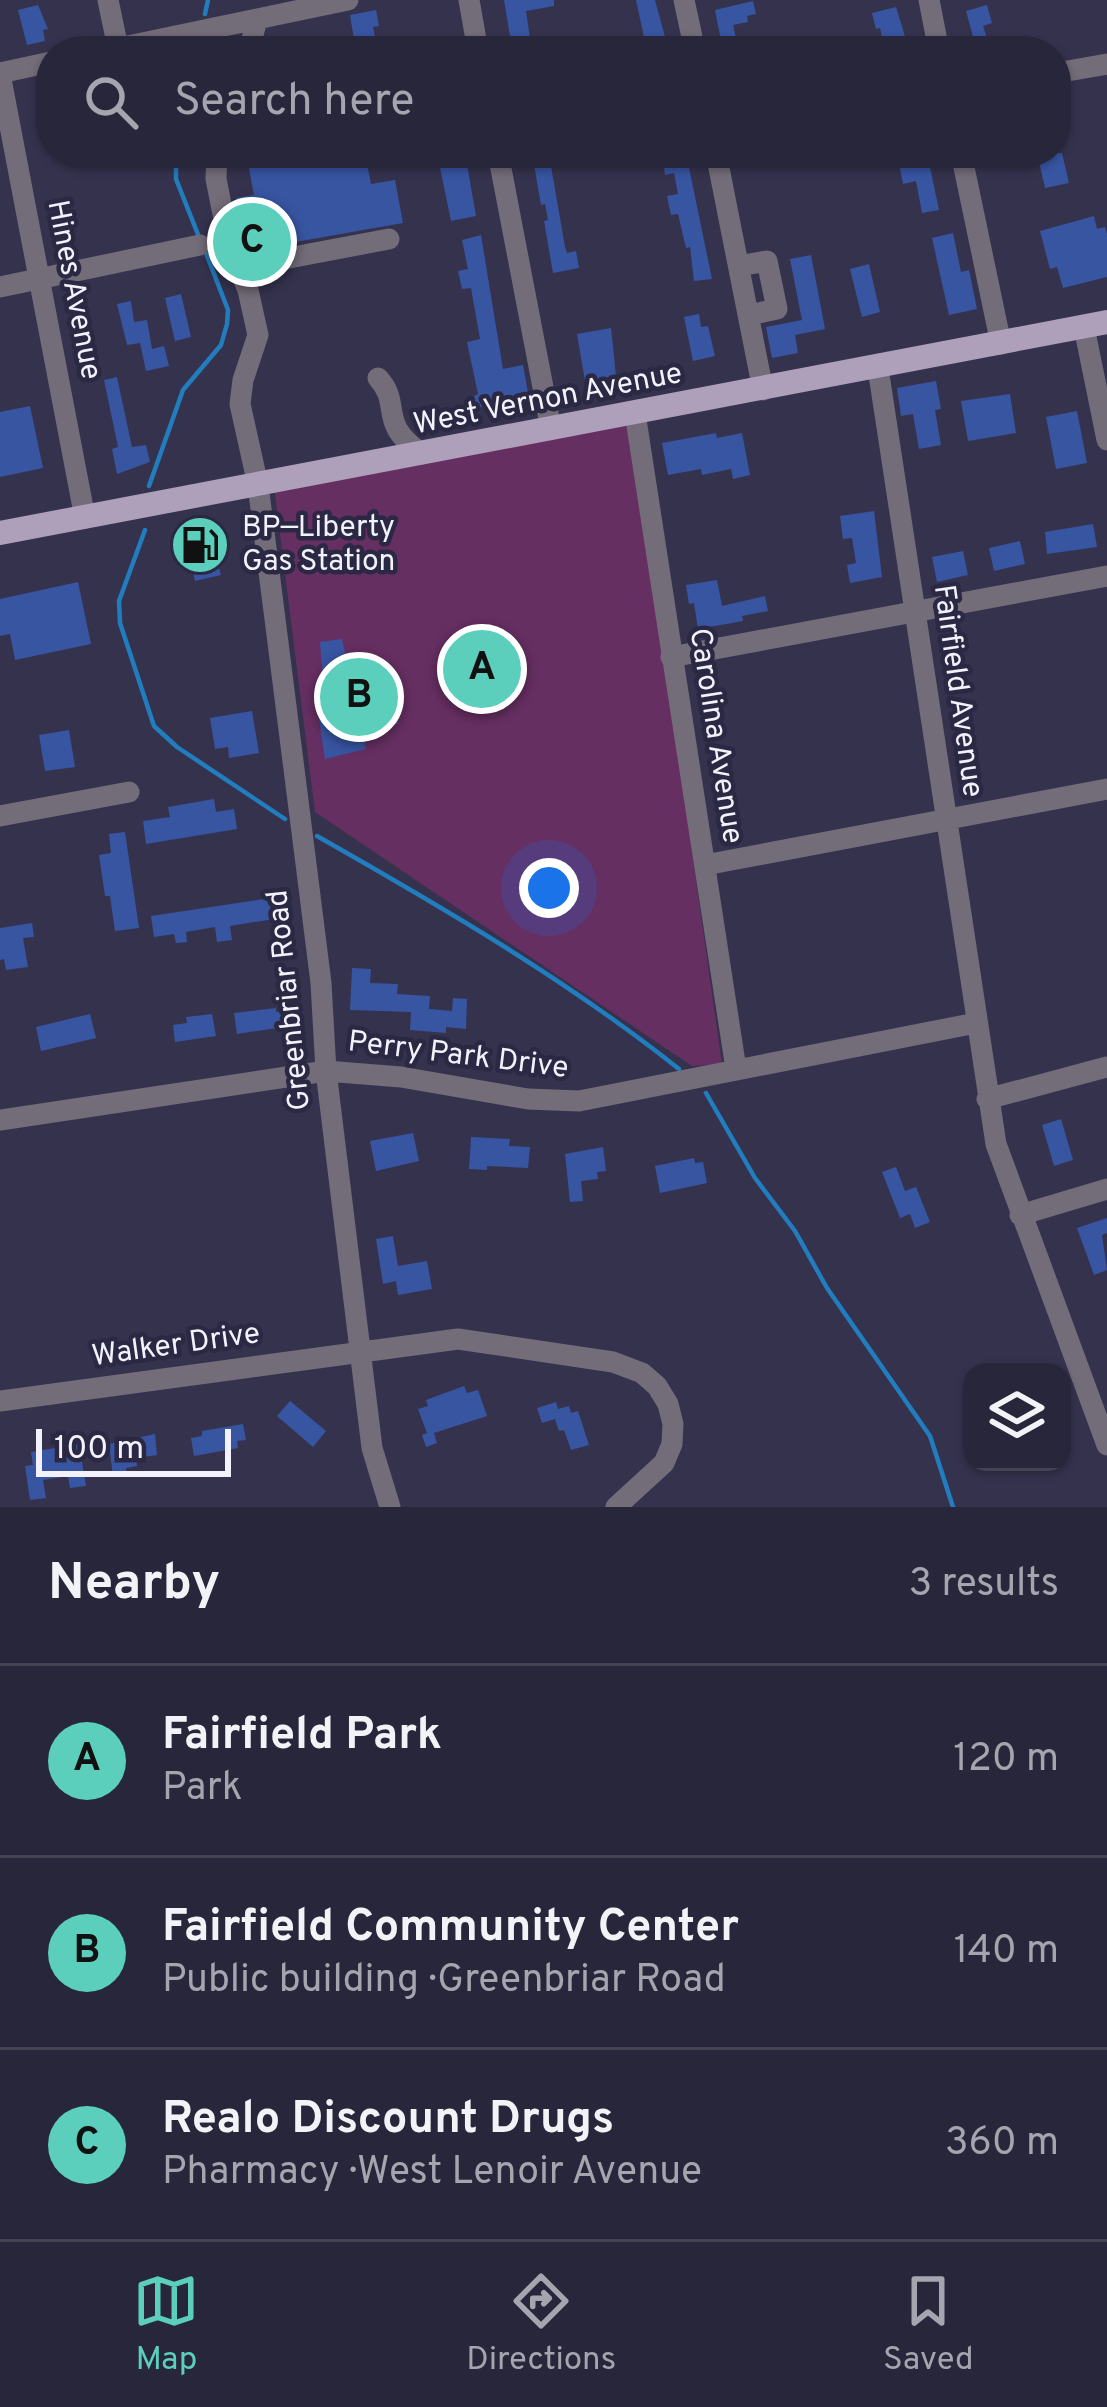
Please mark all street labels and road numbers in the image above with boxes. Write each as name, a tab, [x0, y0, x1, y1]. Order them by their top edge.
street label: Hines Avenue	[37, 197, 109, 383]
street label: West Vernon Avenue	[410, 356, 686, 444]
street label: Fairfield Avenue	[924, 582, 990, 800]
street label: Carolina Avenue	[680, 626, 750, 846]
street label: Greenbriar Road	[260, 888, 320, 1112]
street label: Perry Park Drive	[346, 1024, 570, 1088]
street label: Walker Drive	[90, 1316, 262, 1376]

